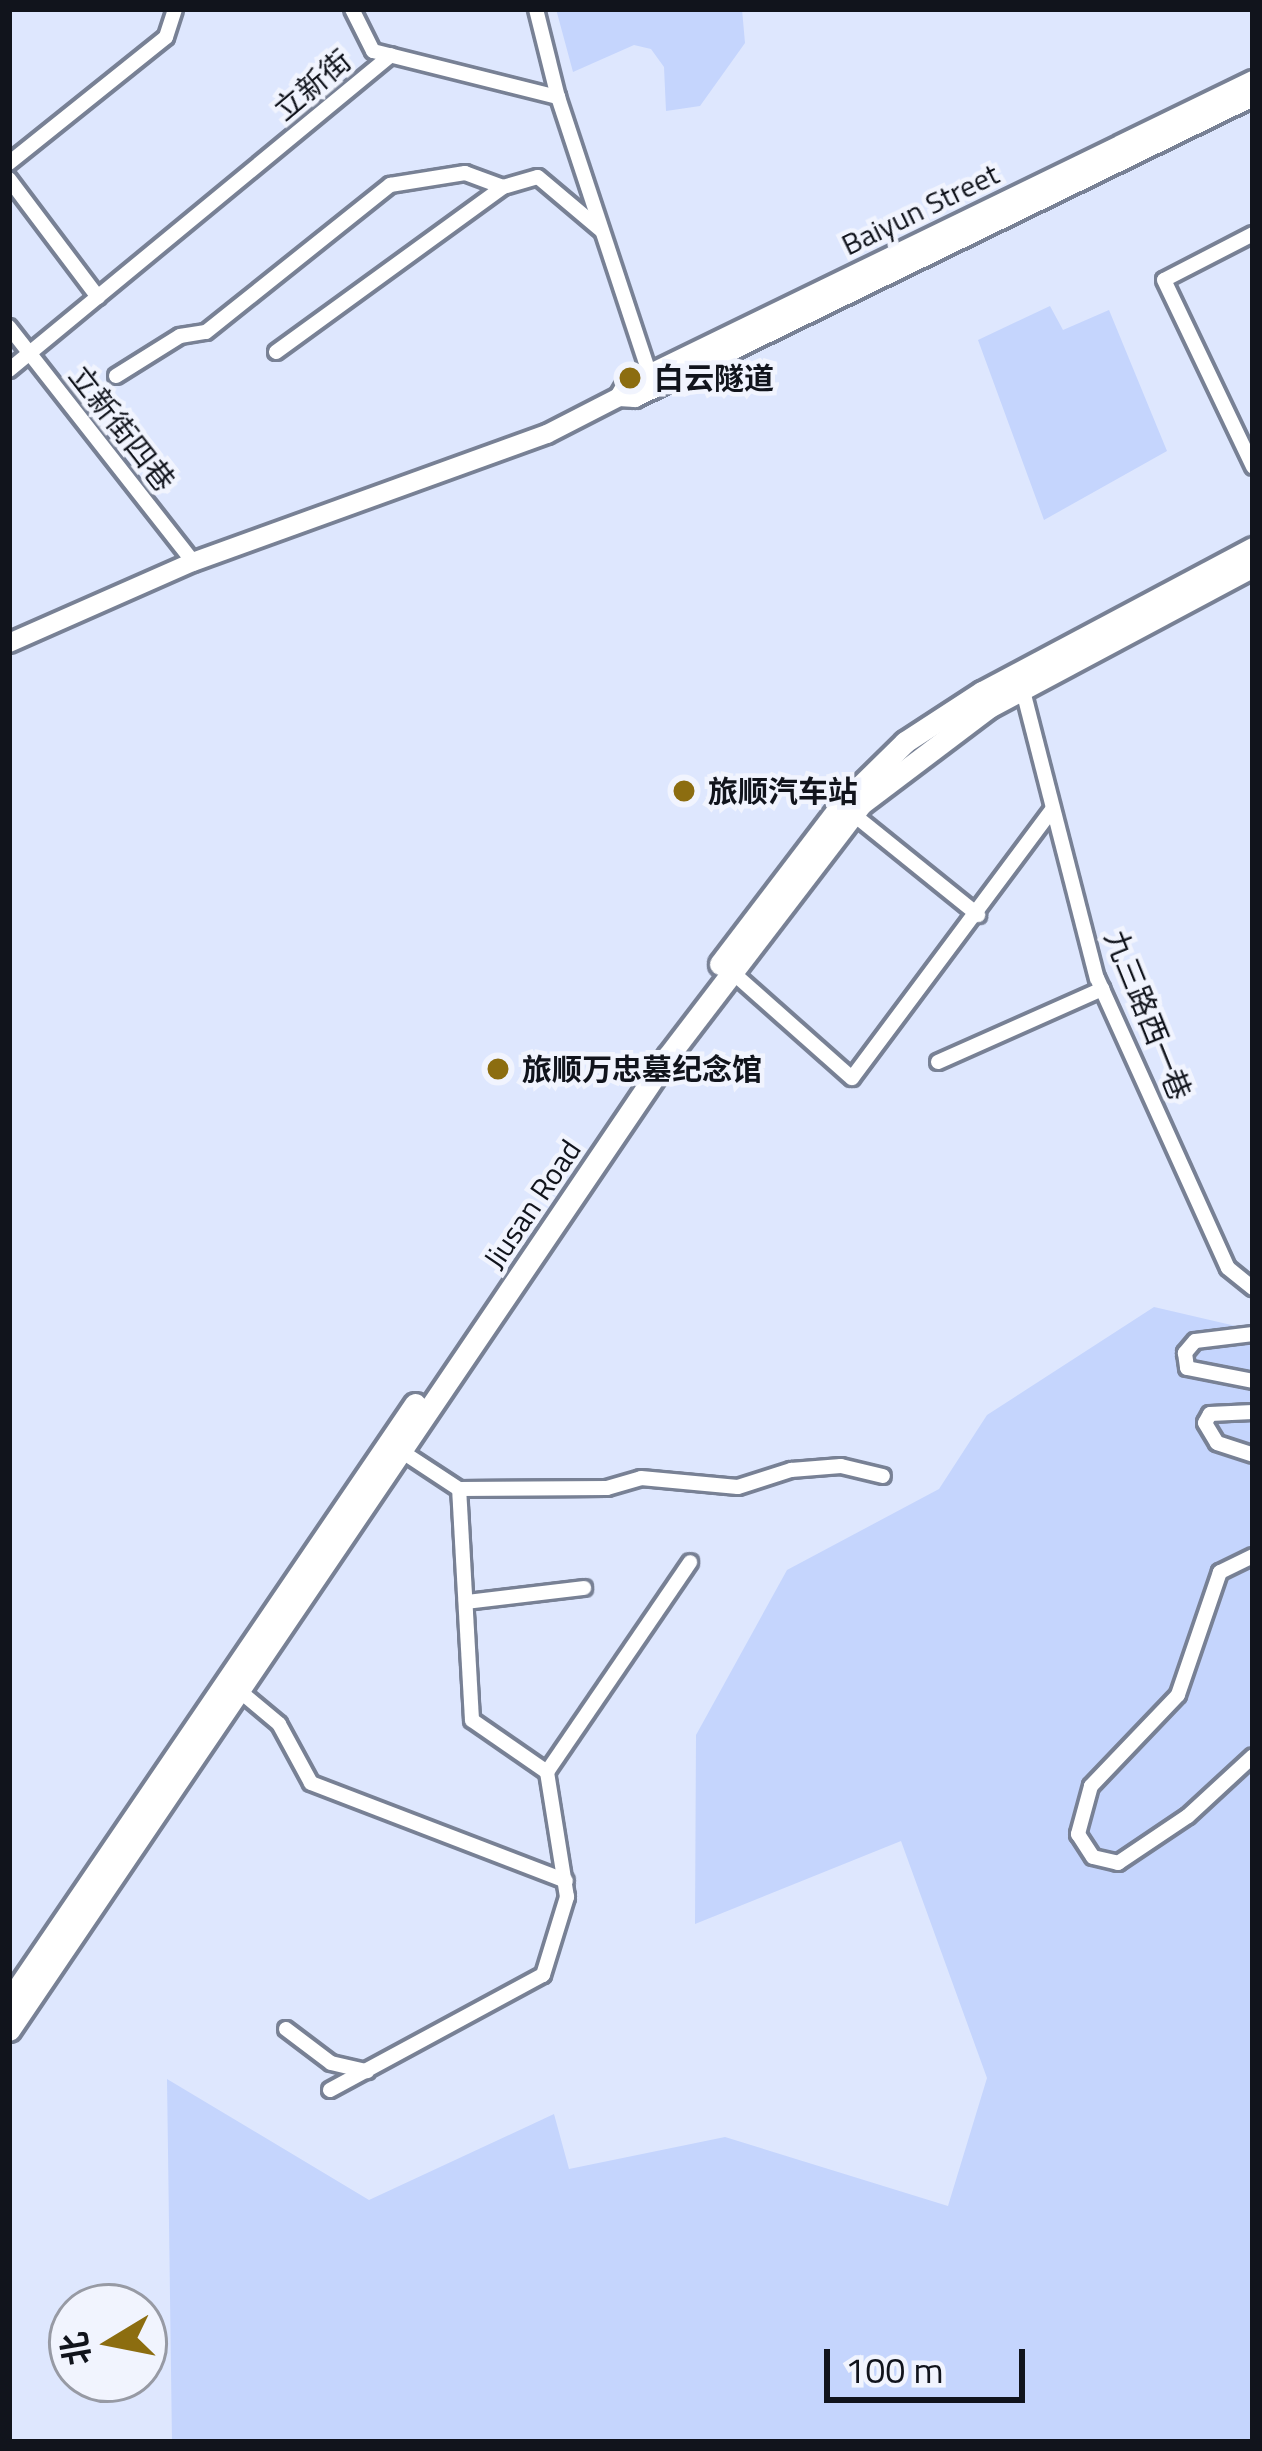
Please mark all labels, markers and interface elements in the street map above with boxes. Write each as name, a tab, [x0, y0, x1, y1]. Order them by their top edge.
street label: 立新街	[266, 42, 358, 128]
street label: Baiyun Street	[835, 155, 1005, 263]
street label: 立新街四巷	[62, 358, 182, 498]
place label: 白云隧道	[654, 360, 774, 396]
marker: 白云隧道	[617, 365, 643, 391]
place label: 旅顺汽车站	[708, 773, 858, 809]
marker: 旅顺汽车站	[671, 778, 697, 804]
street label: 九三路西一巷	[1098, 925, 1198, 1105]
place label: 旅顺万忠墓纪念馆	[522, 1051, 762, 1087]
marker: 旅顺万忠墓纪念馆	[485, 1056, 511, 1082]
street label: Jiusan Road	[476, 1133, 588, 1275]
north arrow	[48, 2283, 168, 2403]
scale bar	[830, 2325, 1031, 2399]
text: 北	[48, 2328, 103, 2369]
text: 100 m	[845, 2342, 944, 2397]

